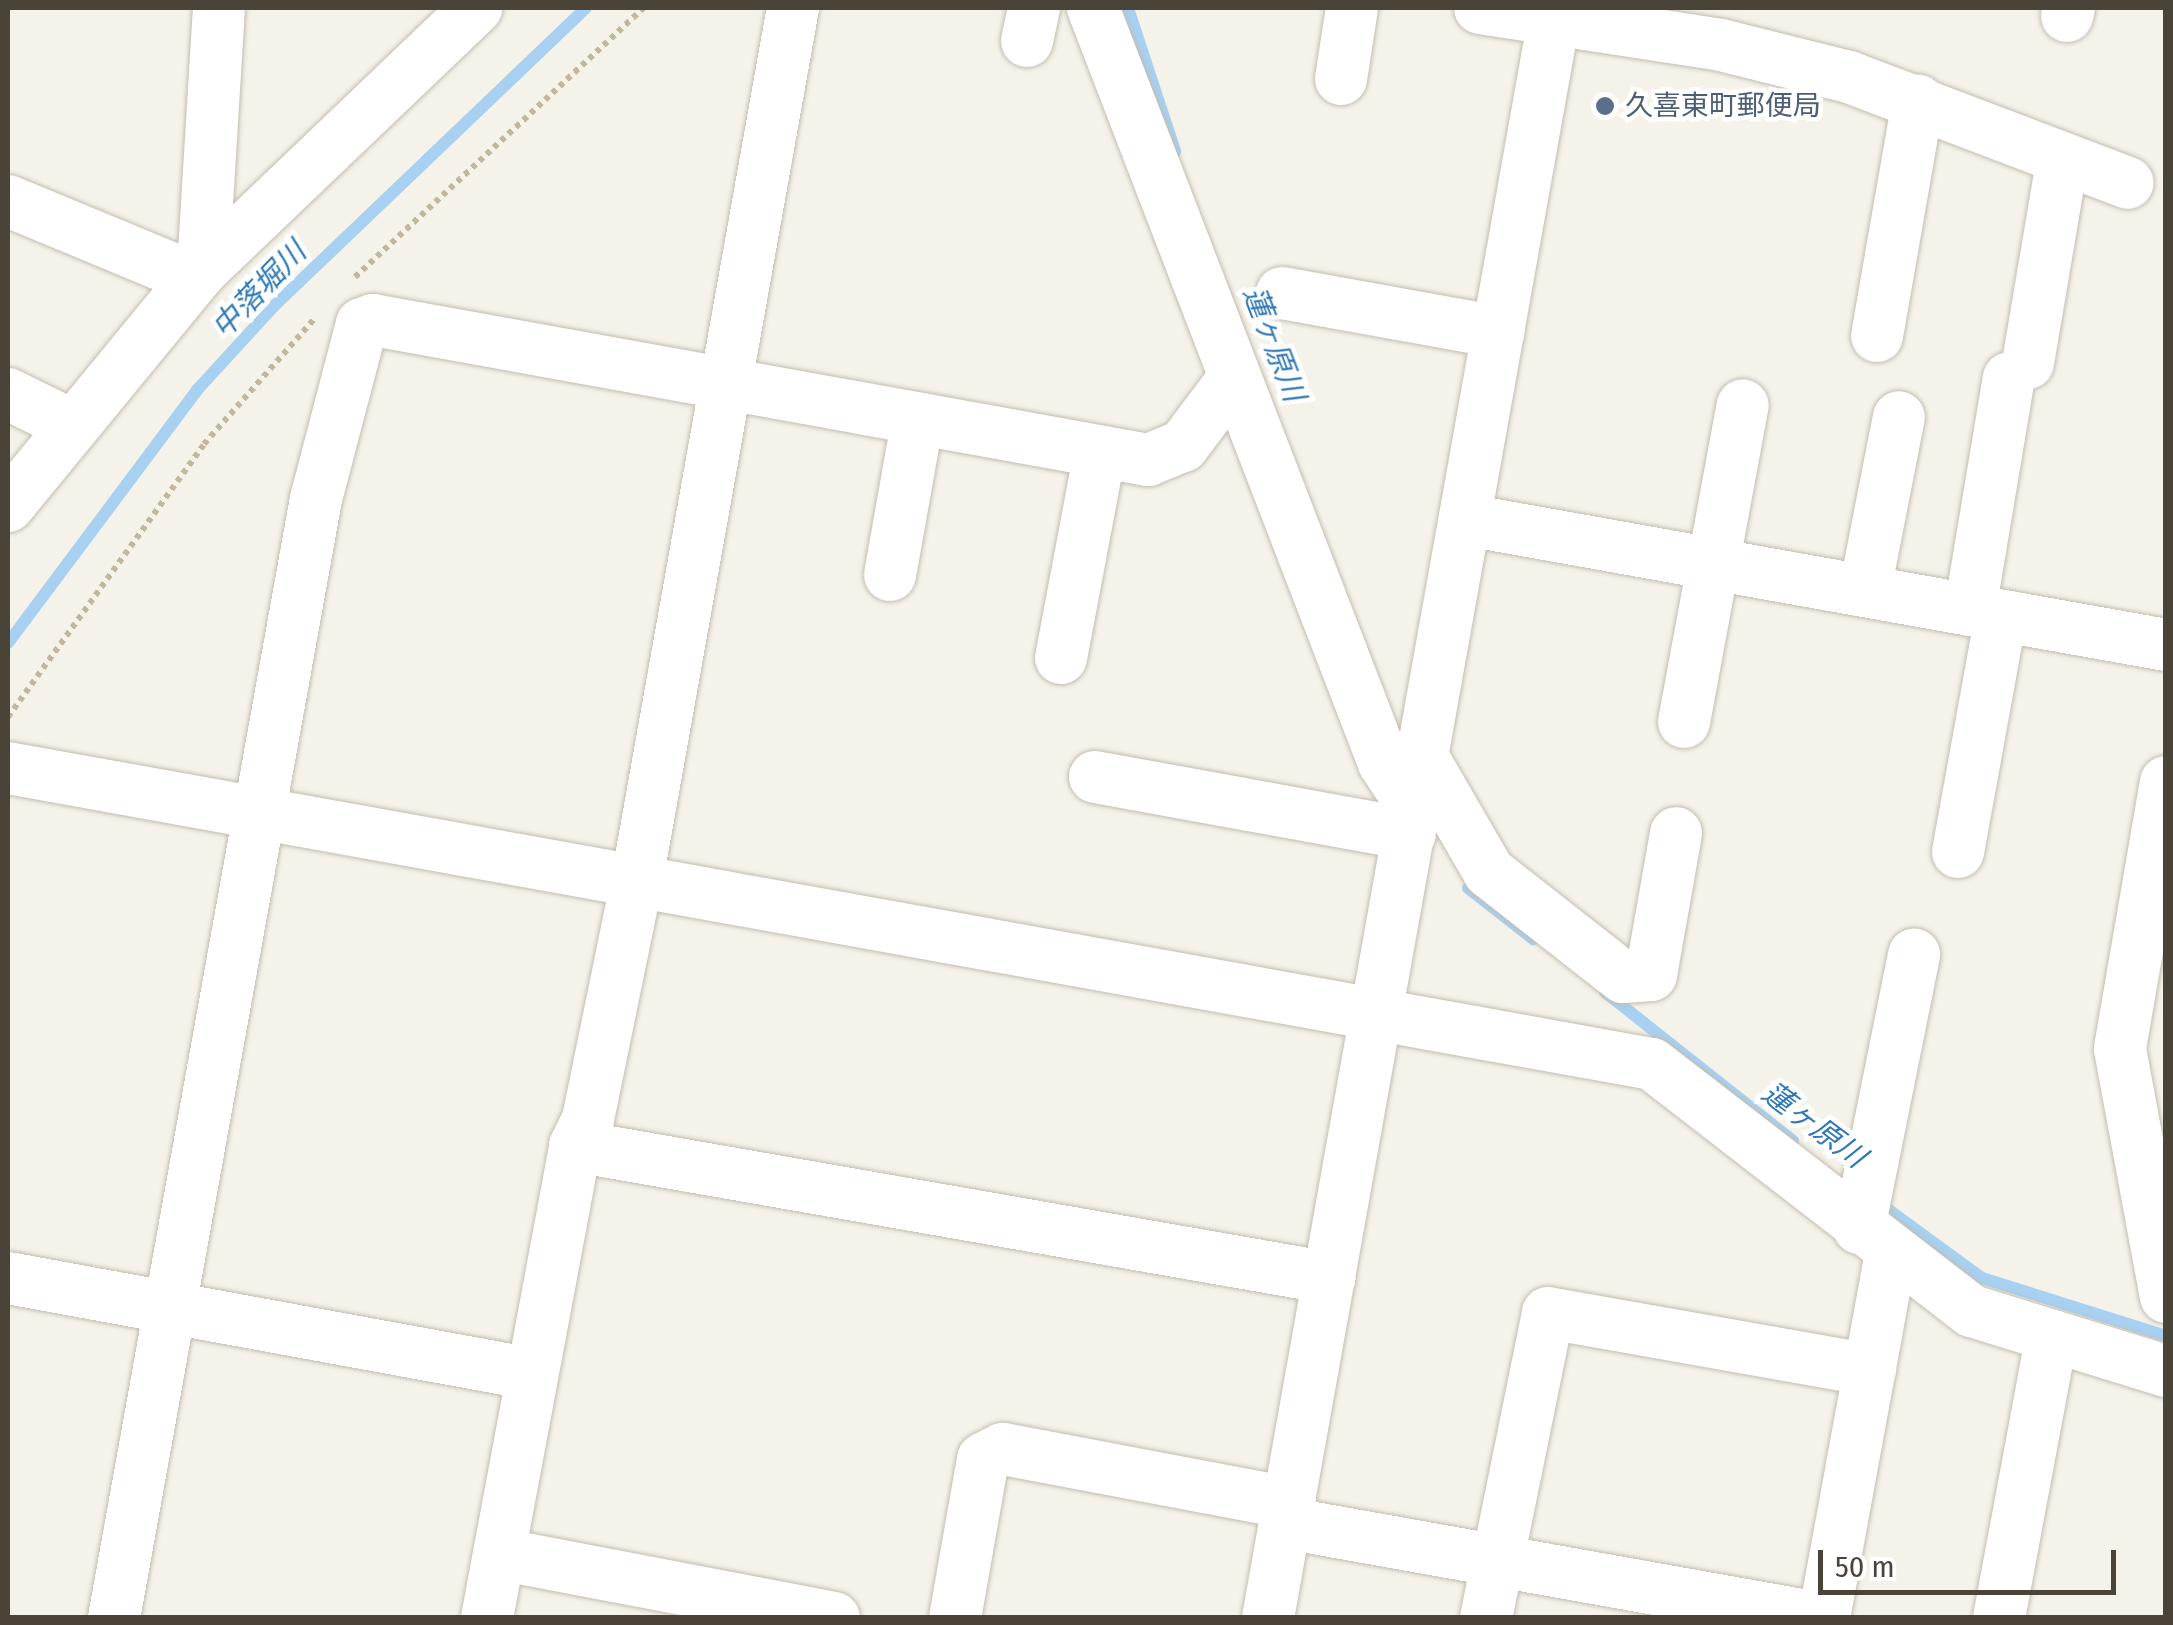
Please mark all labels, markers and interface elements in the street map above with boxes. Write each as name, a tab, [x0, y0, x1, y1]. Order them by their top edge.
place label: 久喜東町郵便局	[1625, 89, 1821, 123]
marker: 久喜東町郵便局	[1594, 95, 1616, 117]
water label: 中落堀川	[204, 234, 314, 346]
water label: 蓮ヶ原川	[1236, 282, 1312, 406]
water label: 蓮ヶ原川	[1755, 1075, 1873, 1175]
scale bar	[1823, 1530, 2120, 1592]
text: 50 m	[1835, 1549, 1895, 1585]

